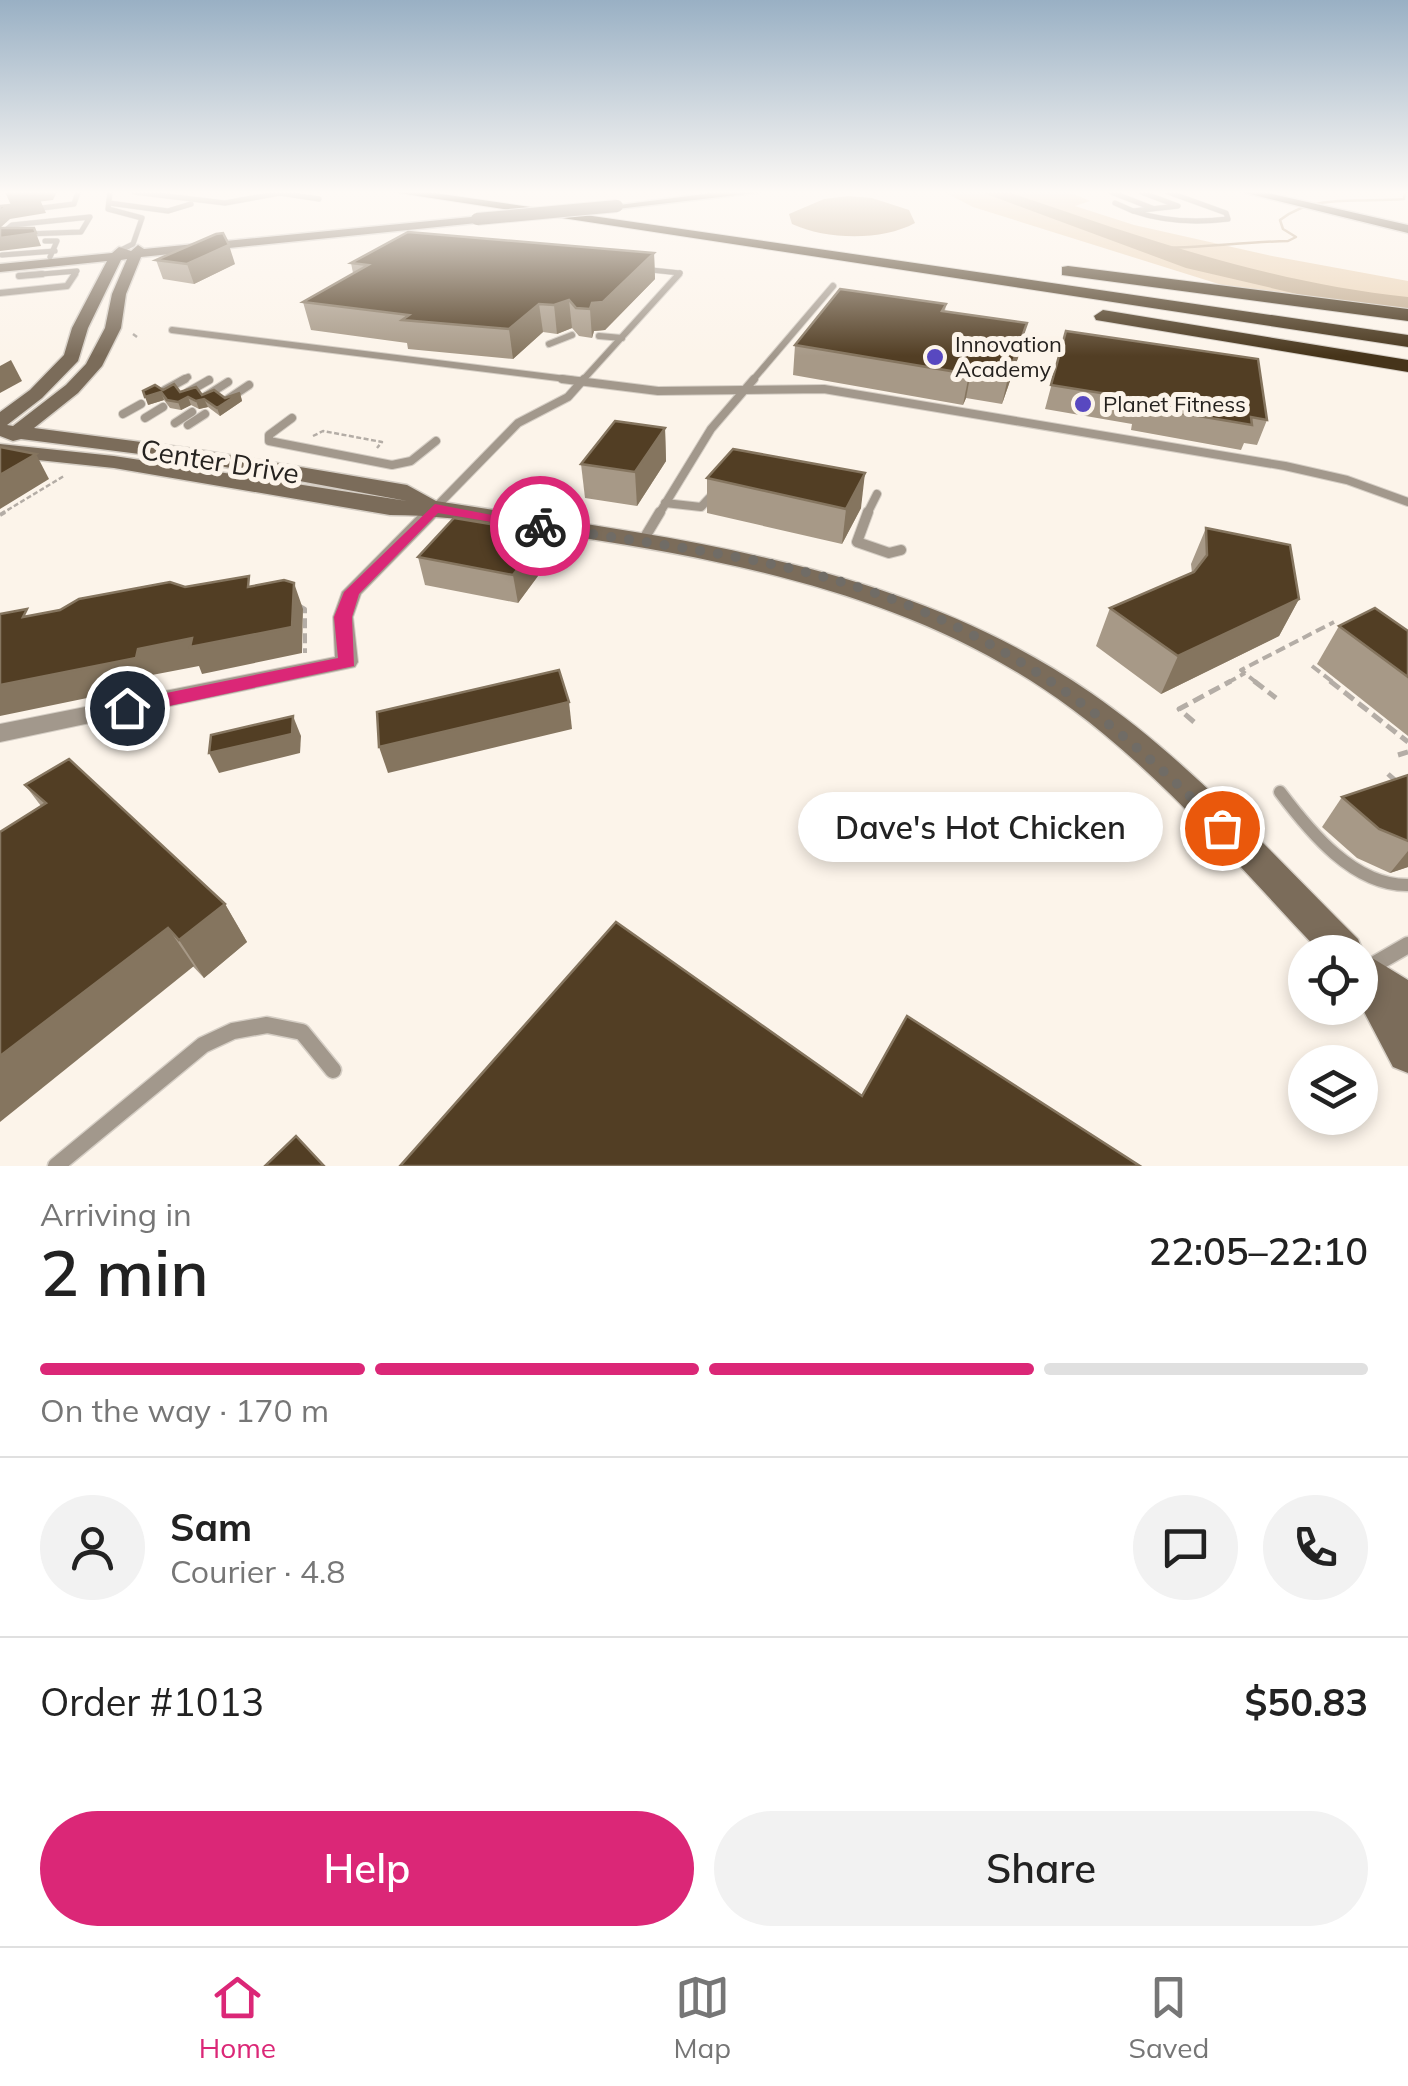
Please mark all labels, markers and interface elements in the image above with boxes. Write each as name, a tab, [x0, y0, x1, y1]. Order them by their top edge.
place label: Innovation Academy	[955, 330, 1062, 383]
marker: Innovation Academy	[924, 346, 946, 368]
place label: Planet Fitness	[1103, 390, 1246, 418]
marker: Planet Fitness	[1072, 393, 1094, 415]
street label: Center Drive	[138, 431, 302, 491]
courier	[490, 476, 590, 576]
icon: bike	[513, 499, 568, 554]
pin	[85, 666, 170, 751]
icon: home	[100, 681, 155, 736]
pin	[1180, 786, 1265, 871]
callout: Dave's Hot Chicken	[797, 793, 1162, 863]
icon: bag	[1195, 801, 1250, 856]
text: Dave's Hot Chicken	[835, 807, 1126, 847]
map controls	[1288, 935, 1378, 1135]
button: locate	[1288, 935, 1378, 1025]
button: layers	[1288, 1045, 1378, 1135]
text: Arriving in	[40, 1194, 192, 1234]
text: 22:05–22:10	[1148, 1227, 1368, 1275]
text: 2 min	[40, 1231, 209, 1312]
text: On the way · 170 m	[40, 1390, 329, 1430]
button: person	[40, 1495, 145, 1600]
button: chat	[1133, 1495, 1238, 1600]
button: phone	[1263, 1495, 1368, 1600]
text: Sam	[170, 1503, 252, 1551]
text: Courier · 4.8	[170, 1551, 346, 1591]
text: Order #1013	[40, 1678, 264, 1726]
text: $50.83	[1245, 1678, 1368, 1726]
button: Help	[40, 1811, 694, 1926]
button: Share	[714, 1811, 1368, 1926]
tab: Home	[199, 1970, 276, 2065]
tab: Map	[673, 1970, 731, 2065]
tab: Saved	[1128, 1970, 1209, 2065]

